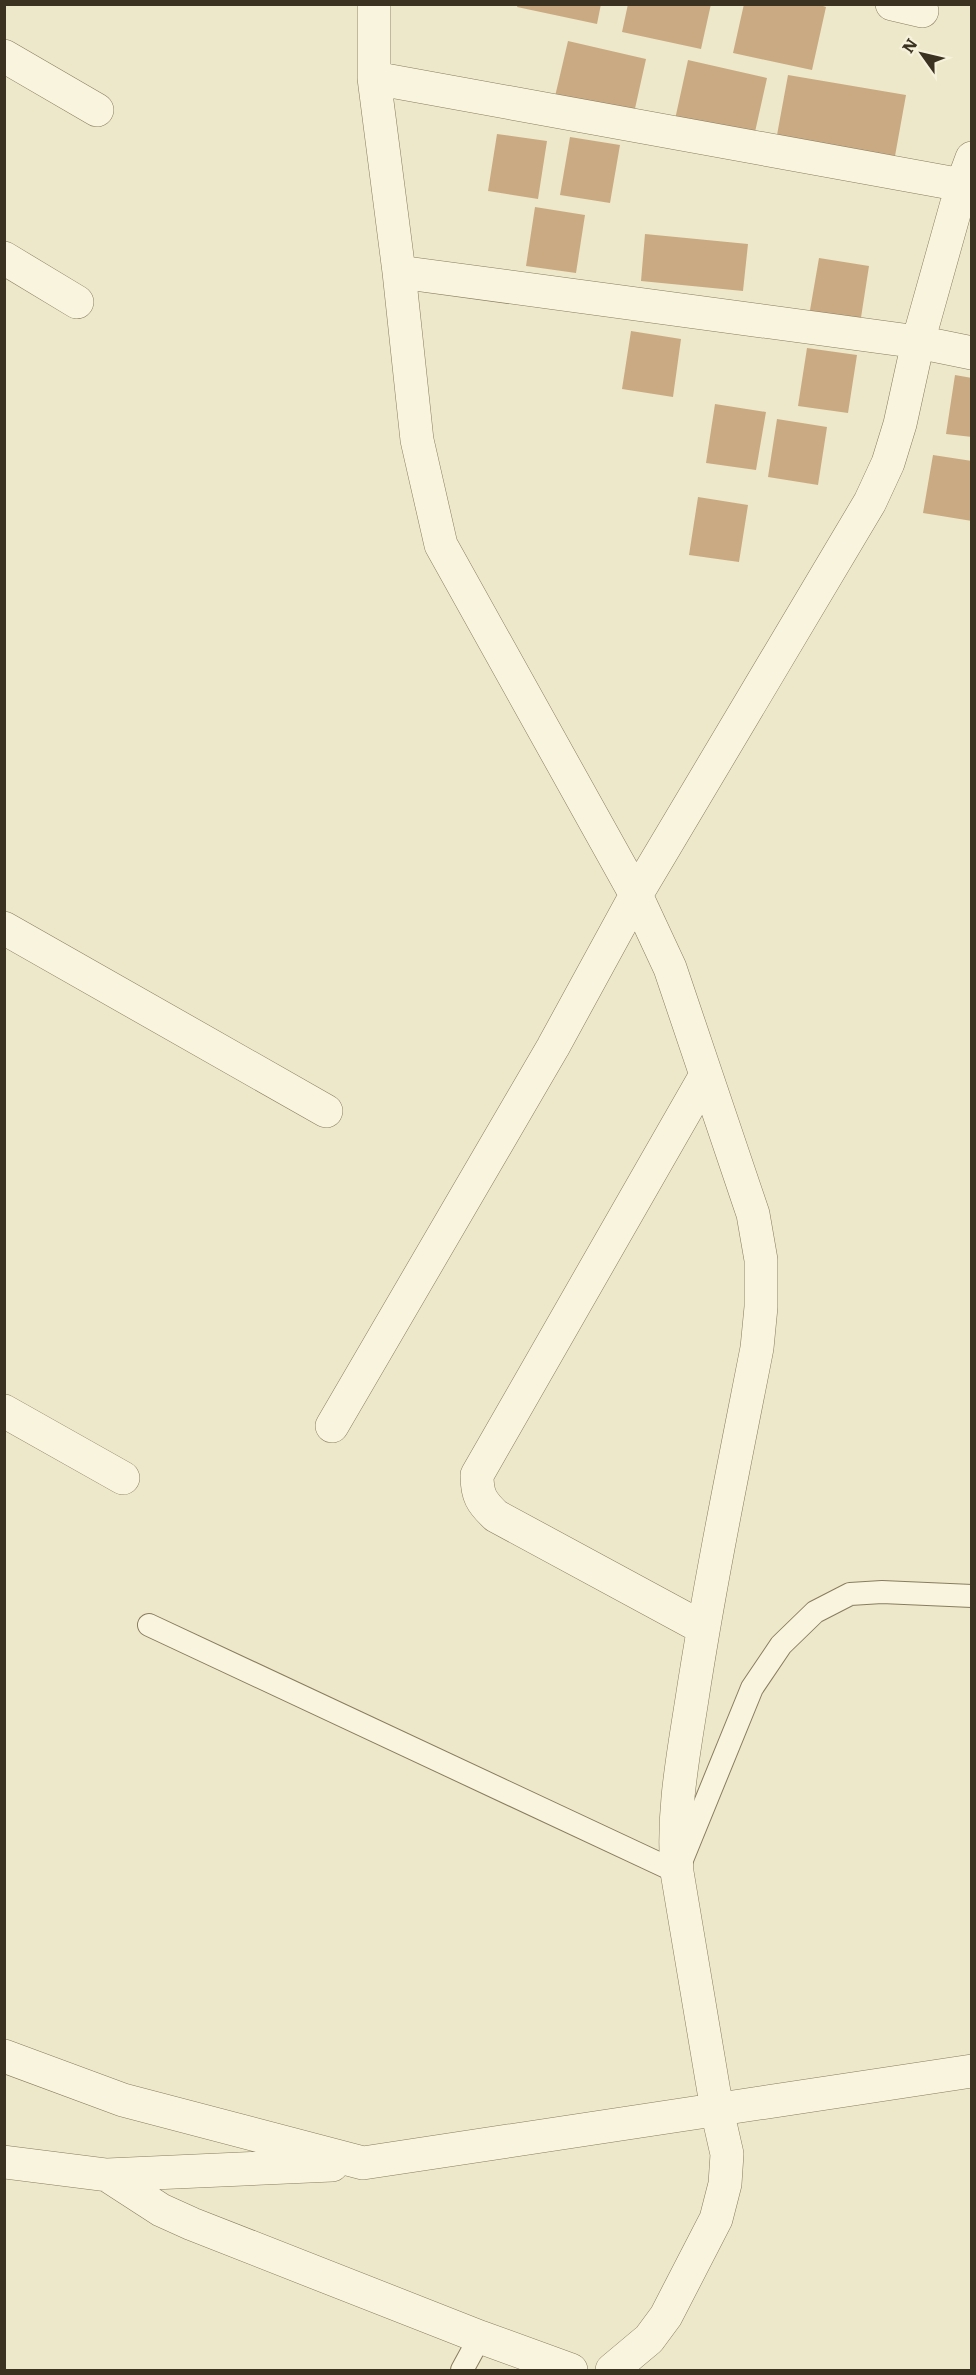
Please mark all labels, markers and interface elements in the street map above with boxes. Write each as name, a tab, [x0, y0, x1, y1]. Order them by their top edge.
north arrow	[892, 24, 952, 84]
text: N	[895, 33, 922, 57]

